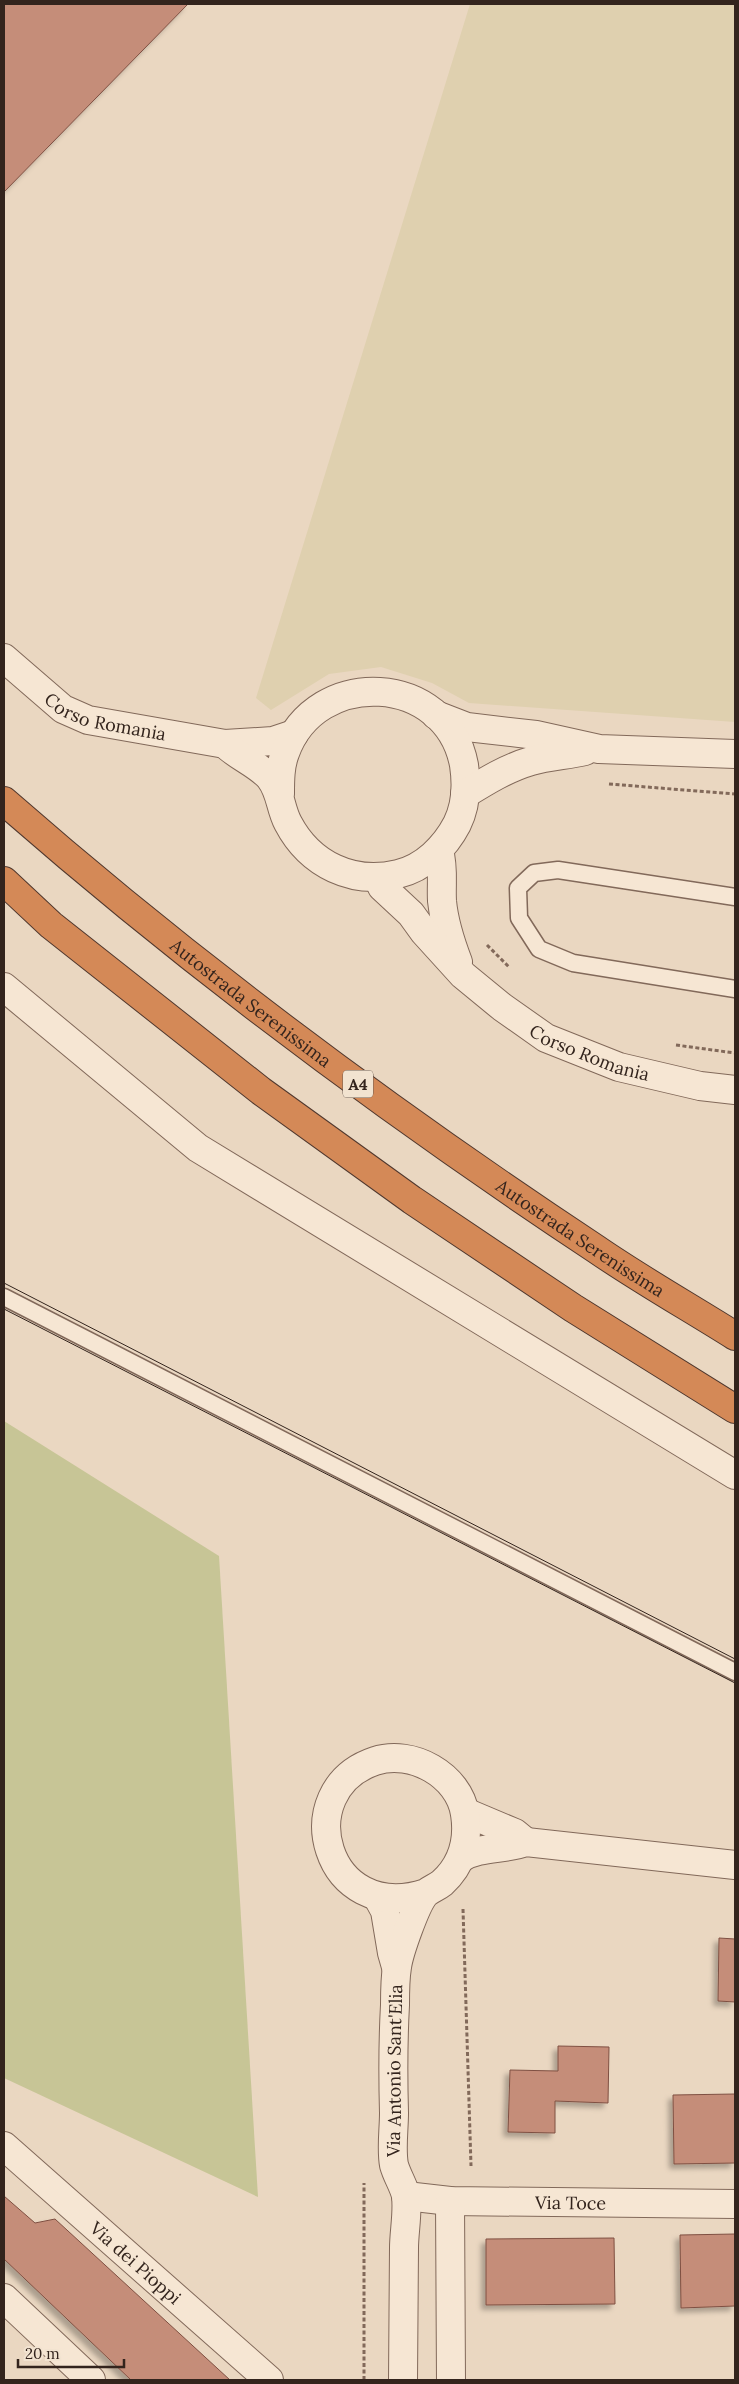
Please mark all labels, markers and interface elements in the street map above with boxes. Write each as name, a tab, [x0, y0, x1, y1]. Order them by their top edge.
street label: Corso Romania	[40, 687, 168, 745]
street label: Autostrada Serenissima	[165, 933, 336, 1072]
street label: Corso Romania	[525, 1019, 652, 1085]
road number: A4	[343, 1070, 373, 1098]
street label: Autostrada Serenissima	[491, 1173, 669, 1302]
street label: Via Antonio Sant'Elia	[381, 1984, 407, 2158]
street label: Via Toce	[534, 2190, 607, 2214]
street label: Via dei Pioppi	[85, 2215, 186, 2309]
scale bar	[18, 2336, 124, 2368]
text: 20 m	[25, 2344, 60, 2363]

